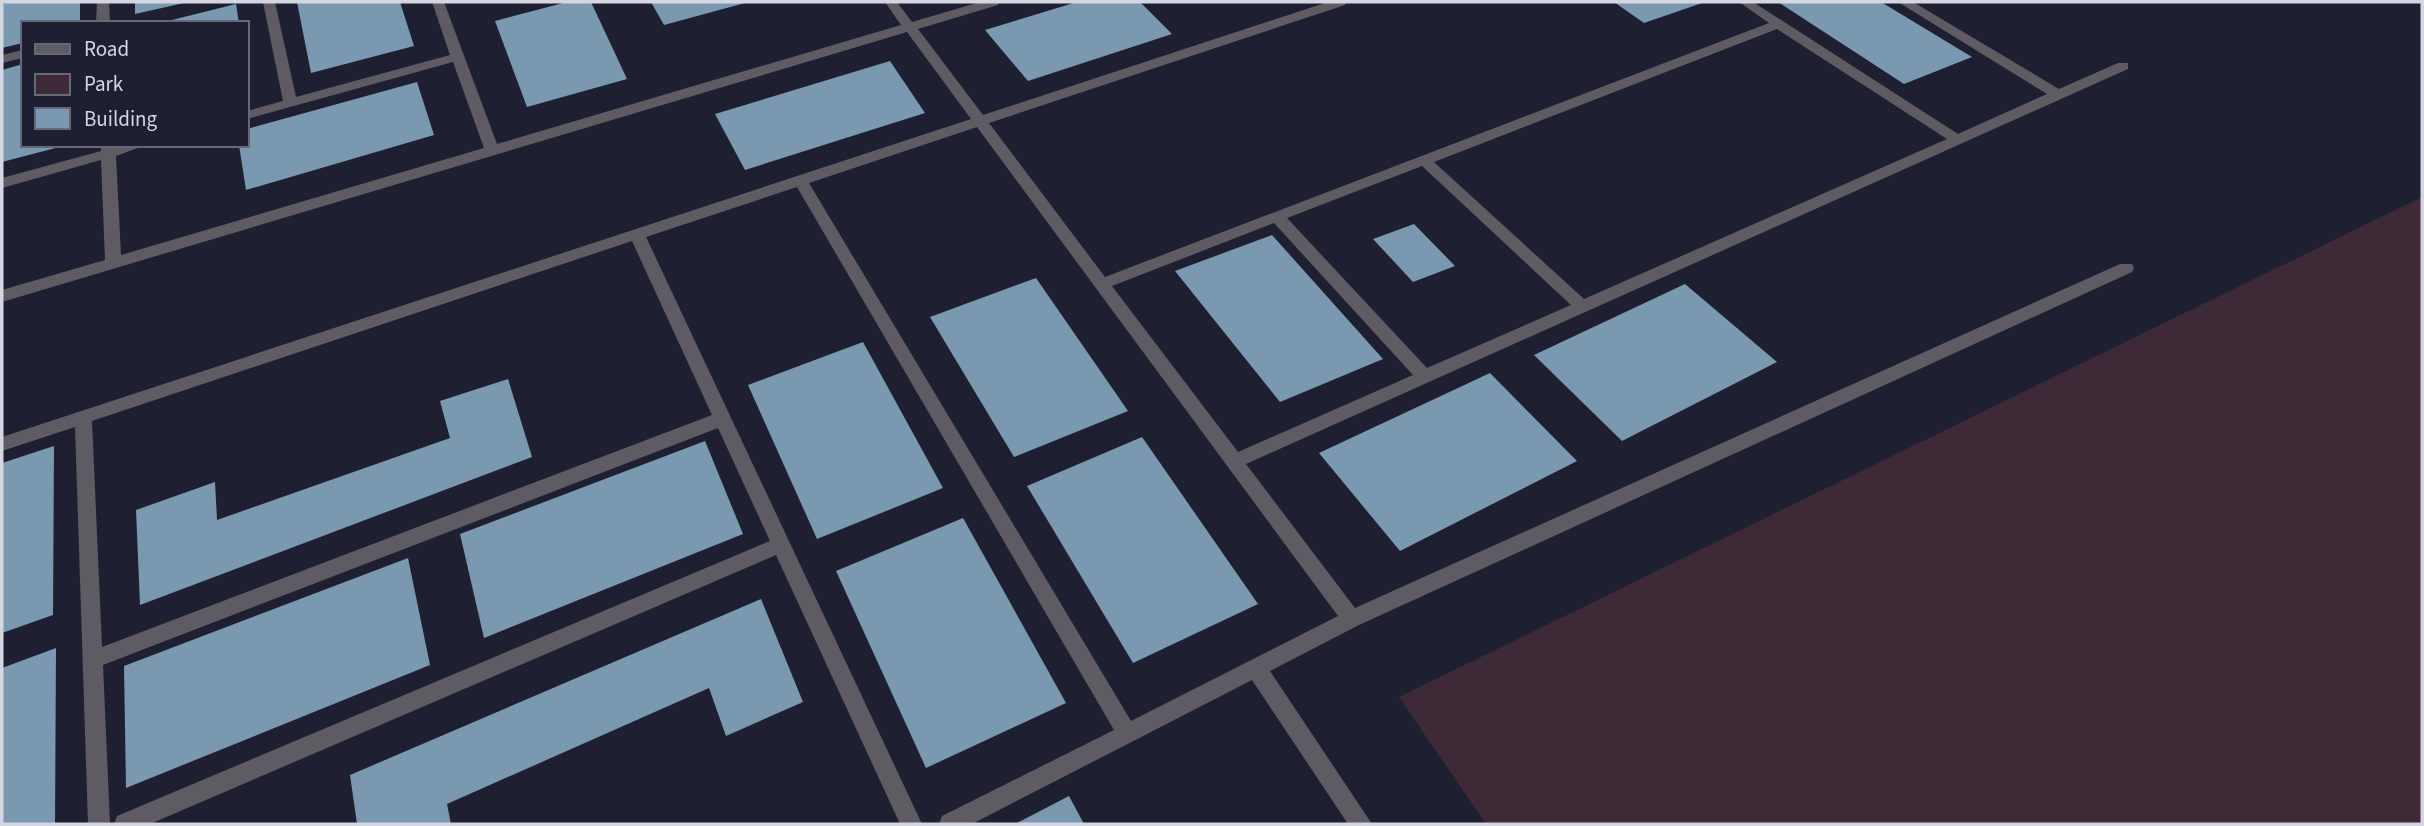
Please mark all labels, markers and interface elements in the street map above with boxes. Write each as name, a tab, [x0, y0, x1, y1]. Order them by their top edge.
legend	[21, 21, 248, 147]
text: Road	[84, 34, 129, 64]
text: Park	[84, 69, 124, 99]
text: Building	[84, 104, 158, 134]

